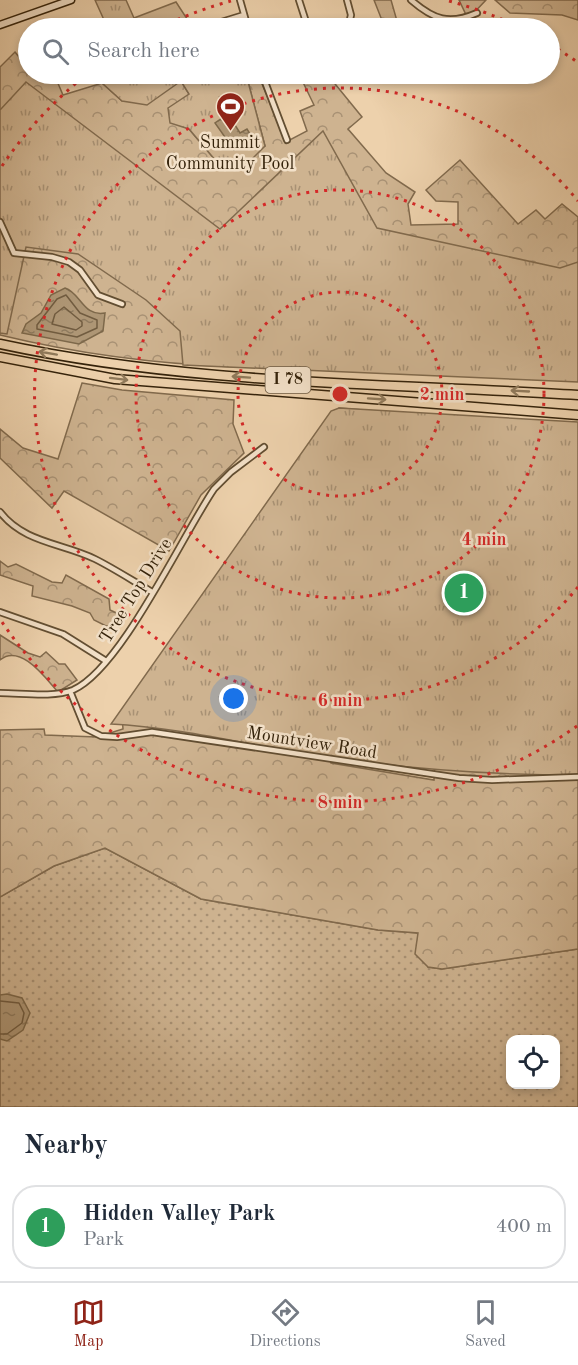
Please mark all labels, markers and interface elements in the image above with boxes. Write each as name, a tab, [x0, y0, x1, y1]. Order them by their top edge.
search box	[18, 18, 560, 84]
icon: search	[39, 35, 72, 68]
text: Search here	[87, 40, 200, 62]
sports icon: Summit Community Pool	[214, 90, 246, 132]
place label: Summit Community Pool	[166, 134, 294, 173]
one-way arrow	[38, 348, 58, 359]
road number: I 78	[266, 367, 310, 393]
one-way arrow	[231, 372, 251, 383]
one-way arrow	[109, 374, 129, 385]
centre of rings	[330, 384, 350, 404]
text: 2 min	[419, 386, 465, 404]
one-way arrow	[510, 386, 530, 397]
one-way arrow	[366, 394, 386, 405]
text: 4 min	[461, 531, 507, 549]
street label: Tree Top Drive	[97, 535, 175, 647]
pin: 1	[444, 570, 484, 616]
your location	[219, 684, 248, 713]
text: 6 min	[317, 692, 363, 710]
street label: Mountview Road	[246, 724, 378, 762]
text: 8 min	[317, 794, 363, 812]
map controls	[506, 1035, 560, 1089]
button: locate	[506, 1035, 560, 1089]
text: Nearby	[24, 1133, 108, 1159]
text: Hidden Valley Park	[83, 1203, 275, 1225]
text: 1	[40, 1217, 51, 1237]
text: 400 m	[496, 1217, 552, 1237]
text: Park	[83, 1230, 124, 1250]
tab: Map	[72, 1296, 105, 1352]
tab: Directions	[250, 1296, 321, 1352]
tab: Saved	[465, 1296, 506, 1352]

